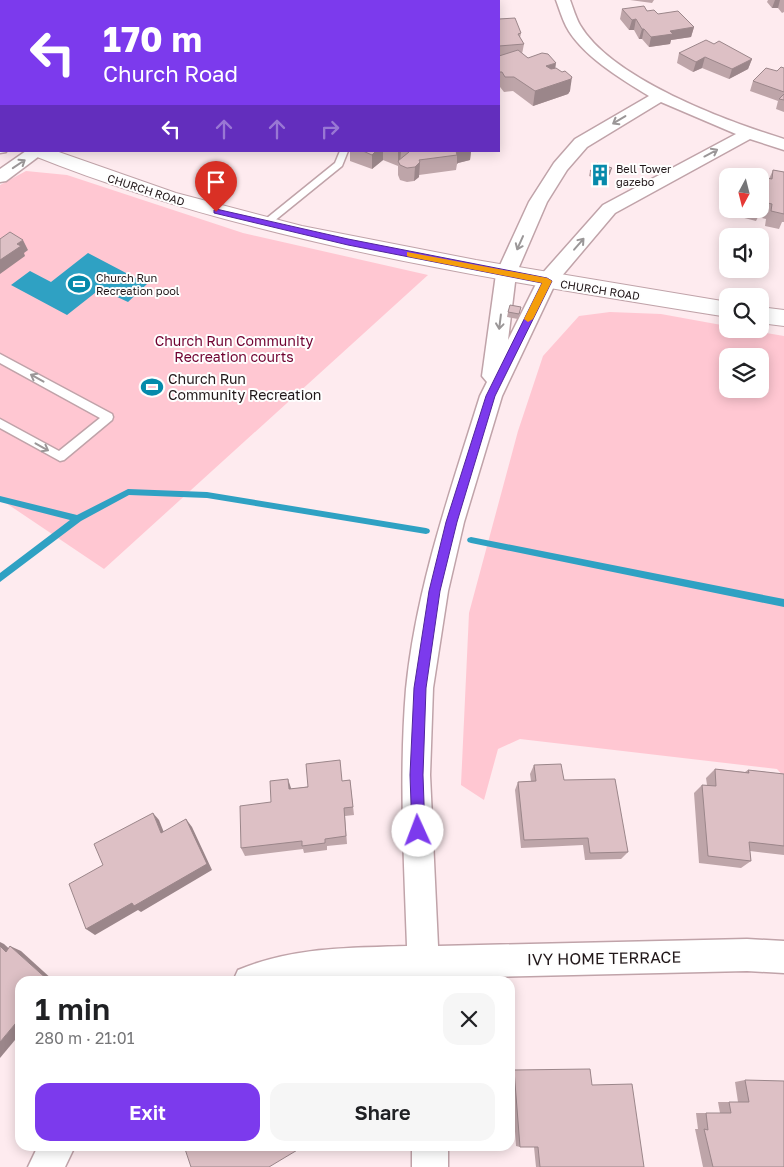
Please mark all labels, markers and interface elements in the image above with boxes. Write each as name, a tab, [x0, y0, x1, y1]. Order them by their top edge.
text: 170 m	[103, 18, 202, 60]
icon: left	[20, 20, 85, 85]
text: Church Road	[103, 60, 238, 87]
icon: left	[157, 115, 185, 143]
icon: ahead	[210, 115, 238, 143]
icon: ahead	[263, 115, 291, 143]
icon: right	[316, 115, 344, 143]
one-way arrow	[613, 116, 627, 126]
one-way arrow	[703, 148, 718, 157]
one-way arrow	[12, 159, 26, 169]
pin	[195, 161, 237, 212]
building icon: Bell Tower gazebo	[587, 162, 613, 188]
place label: Bell Tower gazebo	[616, 162, 672, 188]
icon: arrive	[202, 168, 230, 196]
north arrow	[719, 168, 769, 218]
map controls	[719, 168, 769, 398]
street label: CHURCH ROAD	[106, 171, 187, 208]
button: sound	[719, 228, 769, 278]
one-way arrow	[514, 235, 524, 250]
one-way arrow	[573, 238, 585, 251]
sports icon: Church Run Recreation pool	[66, 271, 92, 297]
place label: Church Run Recreation pool	[96, 271, 180, 297]
street label: CHURCH ROAD	[559, 277, 641, 302]
button: search	[719, 288, 769, 338]
one-way arrow	[495, 314, 505, 330]
park label: Church Run Community Recreation courts	[155, 332, 314, 365]
button: layers	[719, 348, 769, 398]
place label: Church Run Community Recreation	[168, 370, 321, 403]
one-way arrow	[30, 373, 45, 382]
sports icon: Church Run Community Recreation	[139, 374, 165, 400]
one-way arrow	[35, 442, 50, 452]
position arrow	[391, 804, 443, 856]
street label: IVY HOME TERRACE	[527, 947, 681, 969]
text: 1 min	[35, 991, 110, 1027]
button: close	[443, 993, 495, 1045]
text: 280 m · 21:01	[35, 1028, 134, 1048]
button: Exit	[35, 1083, 260, 1141]
button: Share	[270, 1083, 495, 1141]

